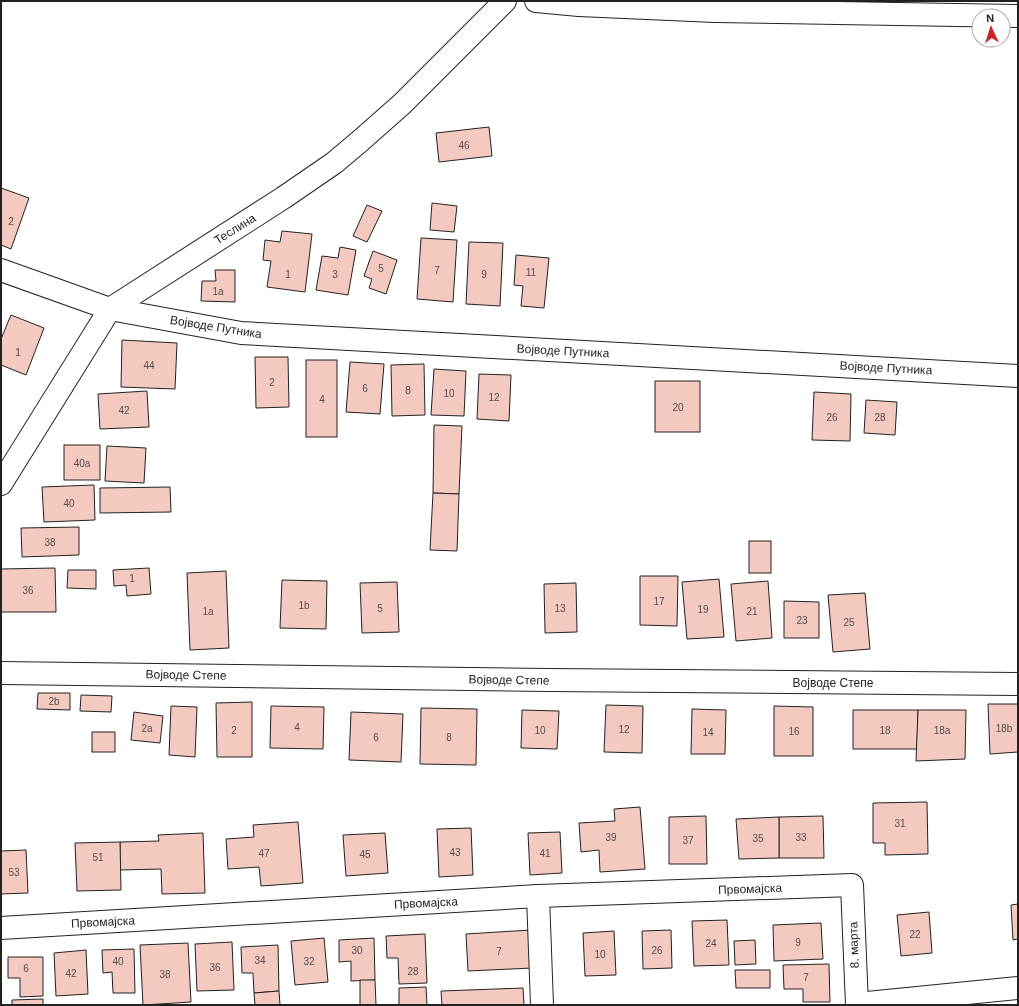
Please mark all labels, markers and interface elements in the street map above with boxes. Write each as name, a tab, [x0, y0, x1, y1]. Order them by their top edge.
north arrow	[971, 8, 1011, 48]
text: N	[986, 12, 995, 24]
house number: 46	[458, 140, 470, 151]
street label: Теслина	[212, 211, 259, 247]
house number: 2	[8, 216, 14, 227]
house number: 5	[378, 263, 384, 274]
house number: 7	[434, 265, 440, 276]
house number: 11	[526, 267, 537, 278]
house number: 1	[285, 269, 291, 280]
house number: 3	[332, 269, 338, 280]
house number: 9	[481, 269, 487, 280]
house number: 1a	[212, 286, 224, 297]
street label: Војводе Путника	[169, 313, 263, 341]
street label: Војводе Путника	[516, 342, 610, 360]
house number: 1	[15, 347, 21, 358]
street label: Војводе Путника	[839, 359, 933, 377]
house number: 44	[143, 360, 155, 371]
house number: 2	[269, 377, 275, 388]
house number: 6	[362, 383, 368, 394]
house number: 8	[405, 385, 411, 396]
house number: 10	[443, 388, 455, 399]
house number: 12	[488, 392, 500, 403]
house number: 4	[319, 394, 325, 405]
house number: 20	[672, 402, 684, 413]
house number: 42	[118, 405, 130, 416]
house number: 26	[826, 412, 838, 423]
house number: 28	[874, 412, 886, 423]
house number: 40a	[74, 458, 91, 469]
house number: 40	[63, 498, 75, 509]
house number: 38	[44, 537, 56, 548]
house number: 1	[129, 573, 135, 584]
house number: 36	[22, 585, 34, 596]
house number: 17	[653, 596, 665, 607]
house number: 1b	[298, 600, 310, 611]
house number: 5	[377, 603, 383, 614]
house number: 13	[554, 603, 566, 614]
house number: 19	[697, 604, 709, 615]
house number: 1a	[202, 606, 214, 617]
house number: 21	[746, 606, 758, 617]
house number: 23	[796, 615, 808, 626]
house number: 25	[843, 617, 855, 628]
street label: Војводе Степе	[145, 667, 227, 683]
street label: Војводе Степе	[468, 672, 550, 688]
street label: Војводе Степе	[793, 676, 874, 690]
house number: 2b	[48, 696, 60, 707]
house number: 4	[294, 722, 300, 733]
house number: 2a	[141, 723, 153, 734]
house number: 18b	[996, 723, 1013, 734]
house number: 12	[618, 724, 630, 735]
house number: 2	[231, 725, 237, 736]
house number: 10	[534, 725, 546, 736]
house number: 18	[879, 725, 891, 736]
house number: 18a	[934, 725, 951, 736]
house number: 16	[788, 726, 800, 737]
house number: 14	[702, 727, 714, 738]
house number: 6	[373, 732, 379, 743]
house number: 8	[446, 732, 452, 743]
house number: 31	[894, 818, 906, 829]
house number: 39	[605, 832, 617, 843]
house number: 33	[795, 832, 807, 843]
house number: 35	[752, 833, 764, 844]
house number: 37	[682, 835, 694, 846]
house number: 43	[449, 847, 461, 858]
house number: 47	[258, 848, 270, 859]
house number: 41	[539, 848, 551, 859]
house number: 45	[359, 849, 371, 860]
house number: 51	[92, 852, 104, 863]
house number: 53	[8, 867, 20, 878]
street label: Првомајска	[718, 881, 783, 897]
street label: Првомајска	[394, 894, 459, 912]
street label: Првомајска	[71, 913, 136, 931]
street label: 8. марта	[846, 921, 862, 969]
house number: 22	[909, 929, 921, 940]
house number: 9	[795, 937, 801, 948]
house number: 24	[705, 938, 717, 949]
house number: 30	[351, 945, 363, 956]
house number: 26	[651, 945, 663, 956]
house number: 7	[496, 946, 502, 957]
house number: 10	[594, 949, 606, 960]
house number: 34	[254, 955, 266, 966]
house number: 40	[112, 956, 124, 967]
house number: 32	[303, 956, 315, 967]
house number: 36	[209, 962, 221, 973]
house number: 6	[23, 963, 29, 974]
house number: 28	[407, 966, 419, 977]
house number: 42	[65, 968, 77, 979]
house number: 38	[159, 969, 171, 980]
house number: 7	[803, 972, 809, 983]

